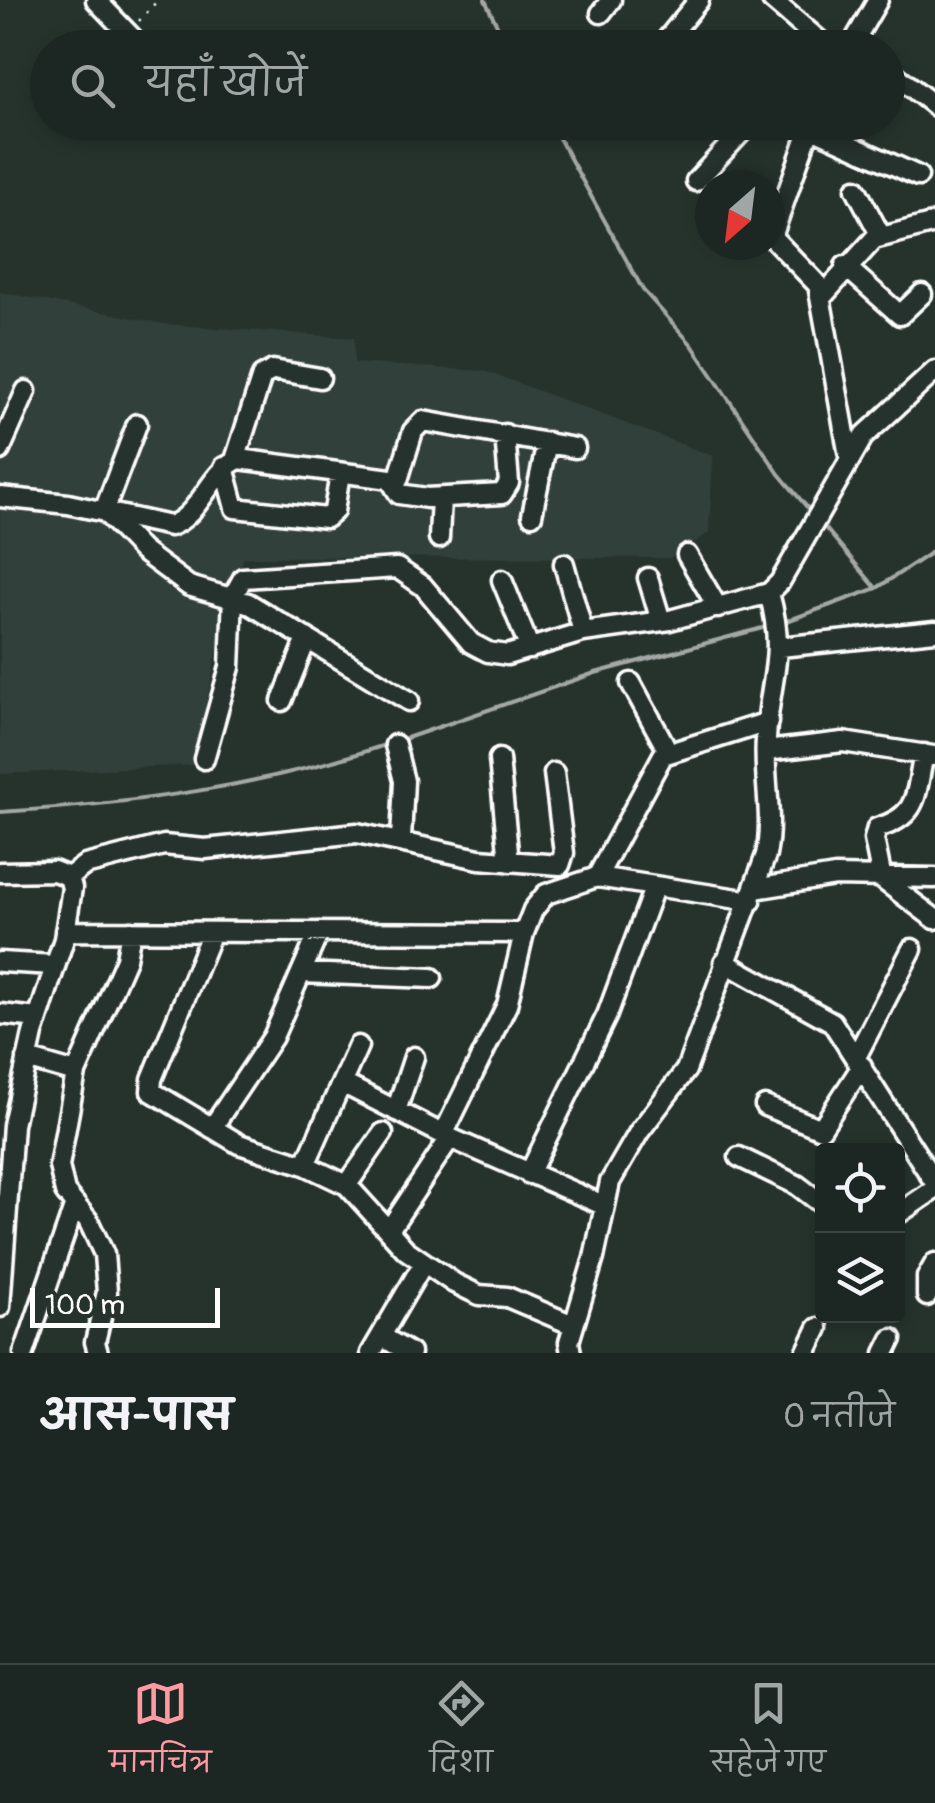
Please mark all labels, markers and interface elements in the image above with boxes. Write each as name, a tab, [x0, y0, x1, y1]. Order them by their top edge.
search box	[30, 30, 905, 140]
icon: search	[65, 58, 120, 113]
text: यहाँ खोजें	[145, 59, 307, 107]
north arrow	[695, 170, 785, 260]
map controls	[815, 1143, 905, 1323]
button: locate	[815, 1143, 905, 1233]
button: layers	[815, 1233, 905, 1323]
scale bar	[30, 1283, 220, 1328]
text: 100 m	[45, 1288, 125, 1323]
text: आस-पास	[40, 1390, 233, 1442]
text: 0 नतीजे	[783, 1397, 895, 1437]
tab: मानचित्र	[109, 1676, 212, 1793]
tab: दिशा	[429, 1676, 493, 1793]
tab: सहेजे गए	[711, 1676, 826, 1793]

